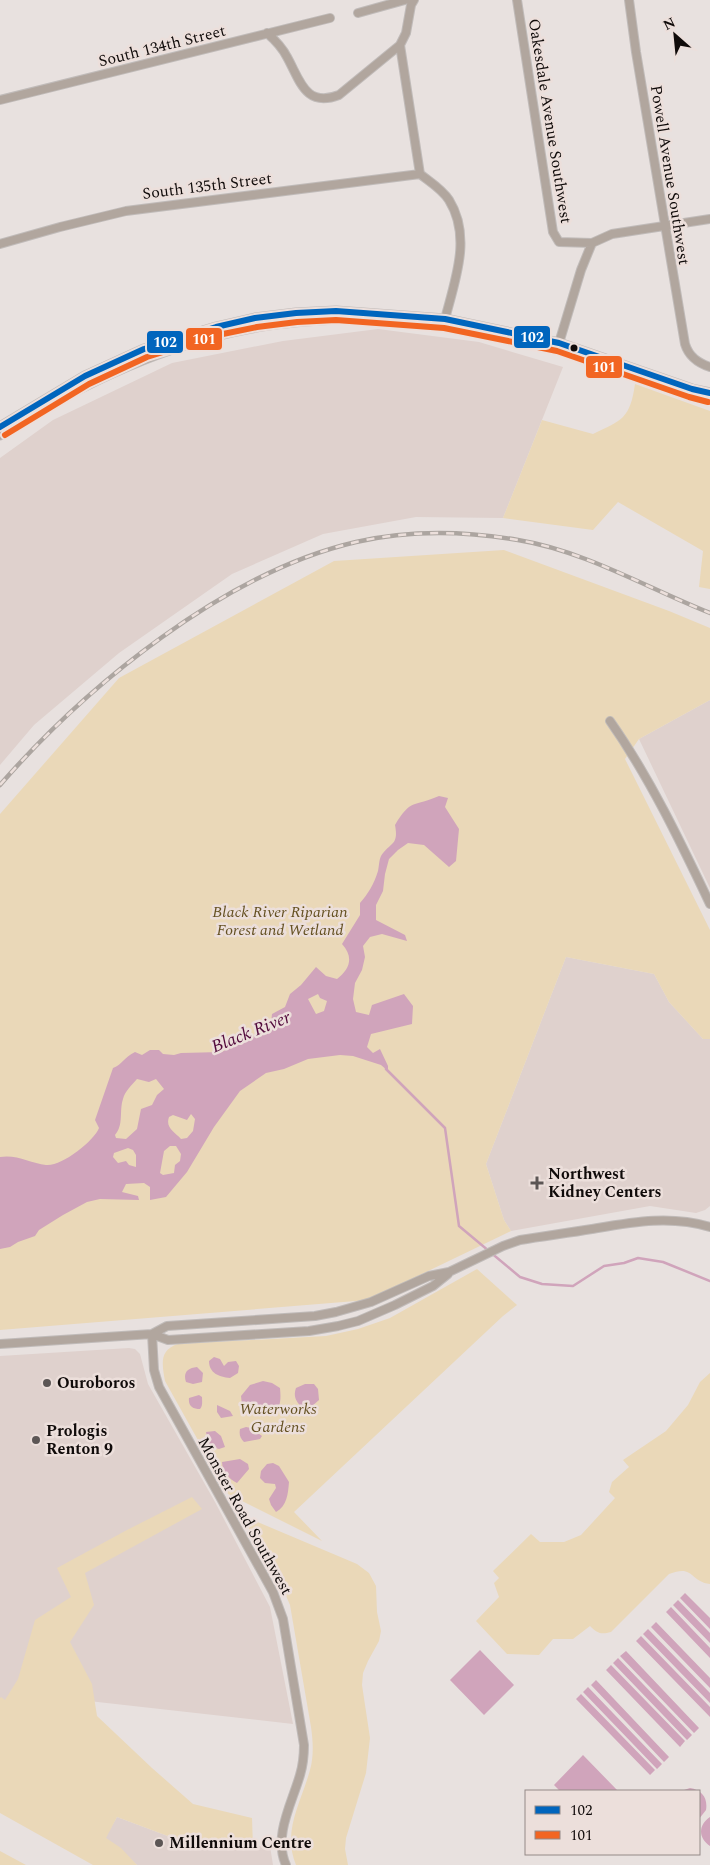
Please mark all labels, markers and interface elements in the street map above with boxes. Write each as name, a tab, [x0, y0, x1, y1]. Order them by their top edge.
north arrow	[650, 10, 700, 60]
text: N	[659, 12, 679, 36]
street label: Oakesdale Avenue Southwest	[522, 17, 578, 226]
street label: South 134th Street	[96, 19, 228, 73]
street label: Powell Avenue Southwest	[644, 83, 696, 267]
street label: South 135th Street	[141, 166, 273, 206]
line badge: 102	[513, 325, 551, 349]
line badge: 101	[185, 327, 223, 351]
text: 102	[520, 327, 544, 348]
text: 101	[192, 329, 216, 350]
line badge: 102	[146, 330, 184, 354]
text: 102	[153, 332, 177, 353]
unlabelled marker	[569, 343, 579, 353]
line badge: 101	[585, 355, 623, 379]
text: 101	[592, 357, 616, 378]
park label: Black River Riparian Forest and Wetland	[212, 900, 348, 942]
water label: Black River	[207, 1004, 296, 1060]
place label: Northwest Kidney Centers	[548, 1162, 662, 1204]
marker: Northwest Kidney Centers	[530, 1176, 544, 1190]
place label: Ouroboros	[57, 1371, 135, 1395]
marker: Ouroboros	[41, 1377, 53, 1389]
park label: Waterworks Gardens	[239, 1397, 317, 1439]
place label: Prologis Renton 9	[46, 1419, 113, 1461]
street label: Monster Road Southwest	[192, 1433, 299, 1600]
marker: Prologis Renton 9	[30, 1434, 42, 1446]
legend	[525, 1790, 700, 1855]
text: 102	[570, 1799, 593, 1822]
text: 101	[570, 1824, 593, 1847]
place label: Millennium Centre	[169, 1831, 312, 1855]
marker: Millennium Centre	[153, 1837, 165, 1849]

